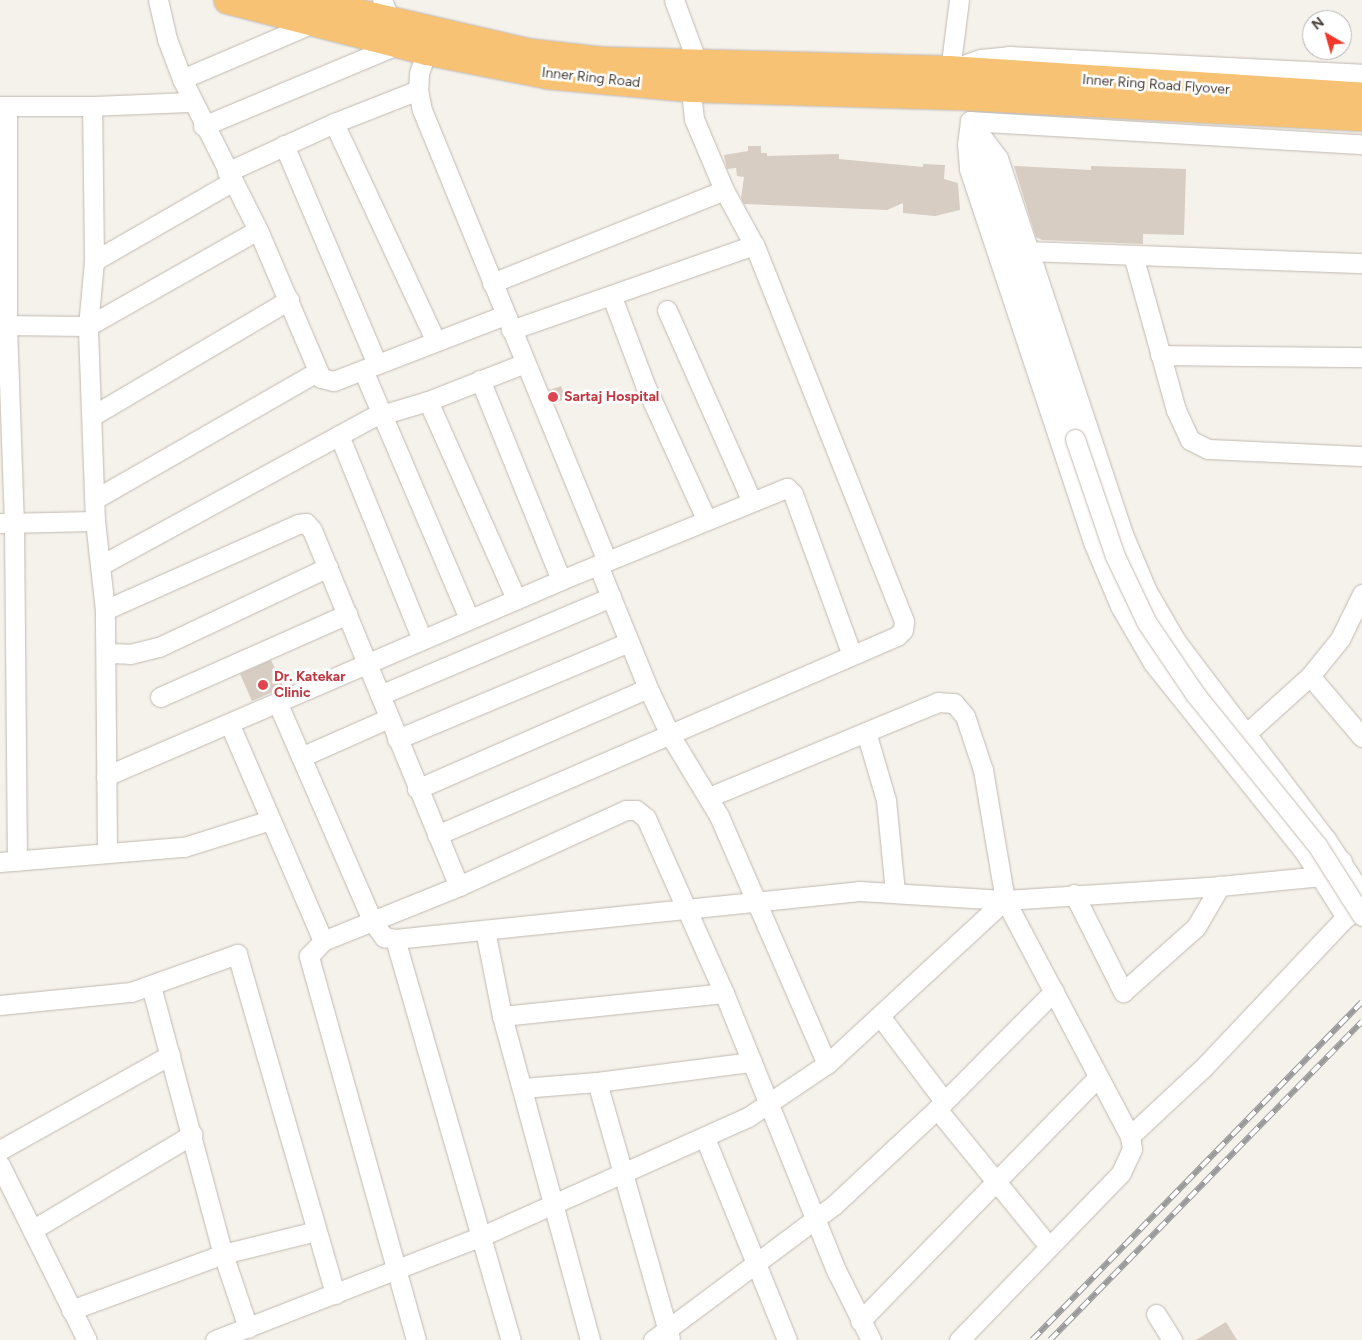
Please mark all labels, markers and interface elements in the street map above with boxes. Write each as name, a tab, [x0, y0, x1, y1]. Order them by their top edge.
north arrow	[1302, 10, 1352, 60]
text: N	[1309, 14, 1328, 34]
street label: Inner Ring Road	[541, 64, 641, 92]
street label: Inner Ring Road Flyover	[1082, 71, 1230, 99]
place label: Sartaj Hospital	[564, 389, 659, 405]
marker: Sartaj Hospital	[546, 390, 560, 404]
place label: Dr. Katekar Clinic	[274, 669, 345, 702]
marker: Dr. Katekar Clinic	[256, 678, 270, 692]

